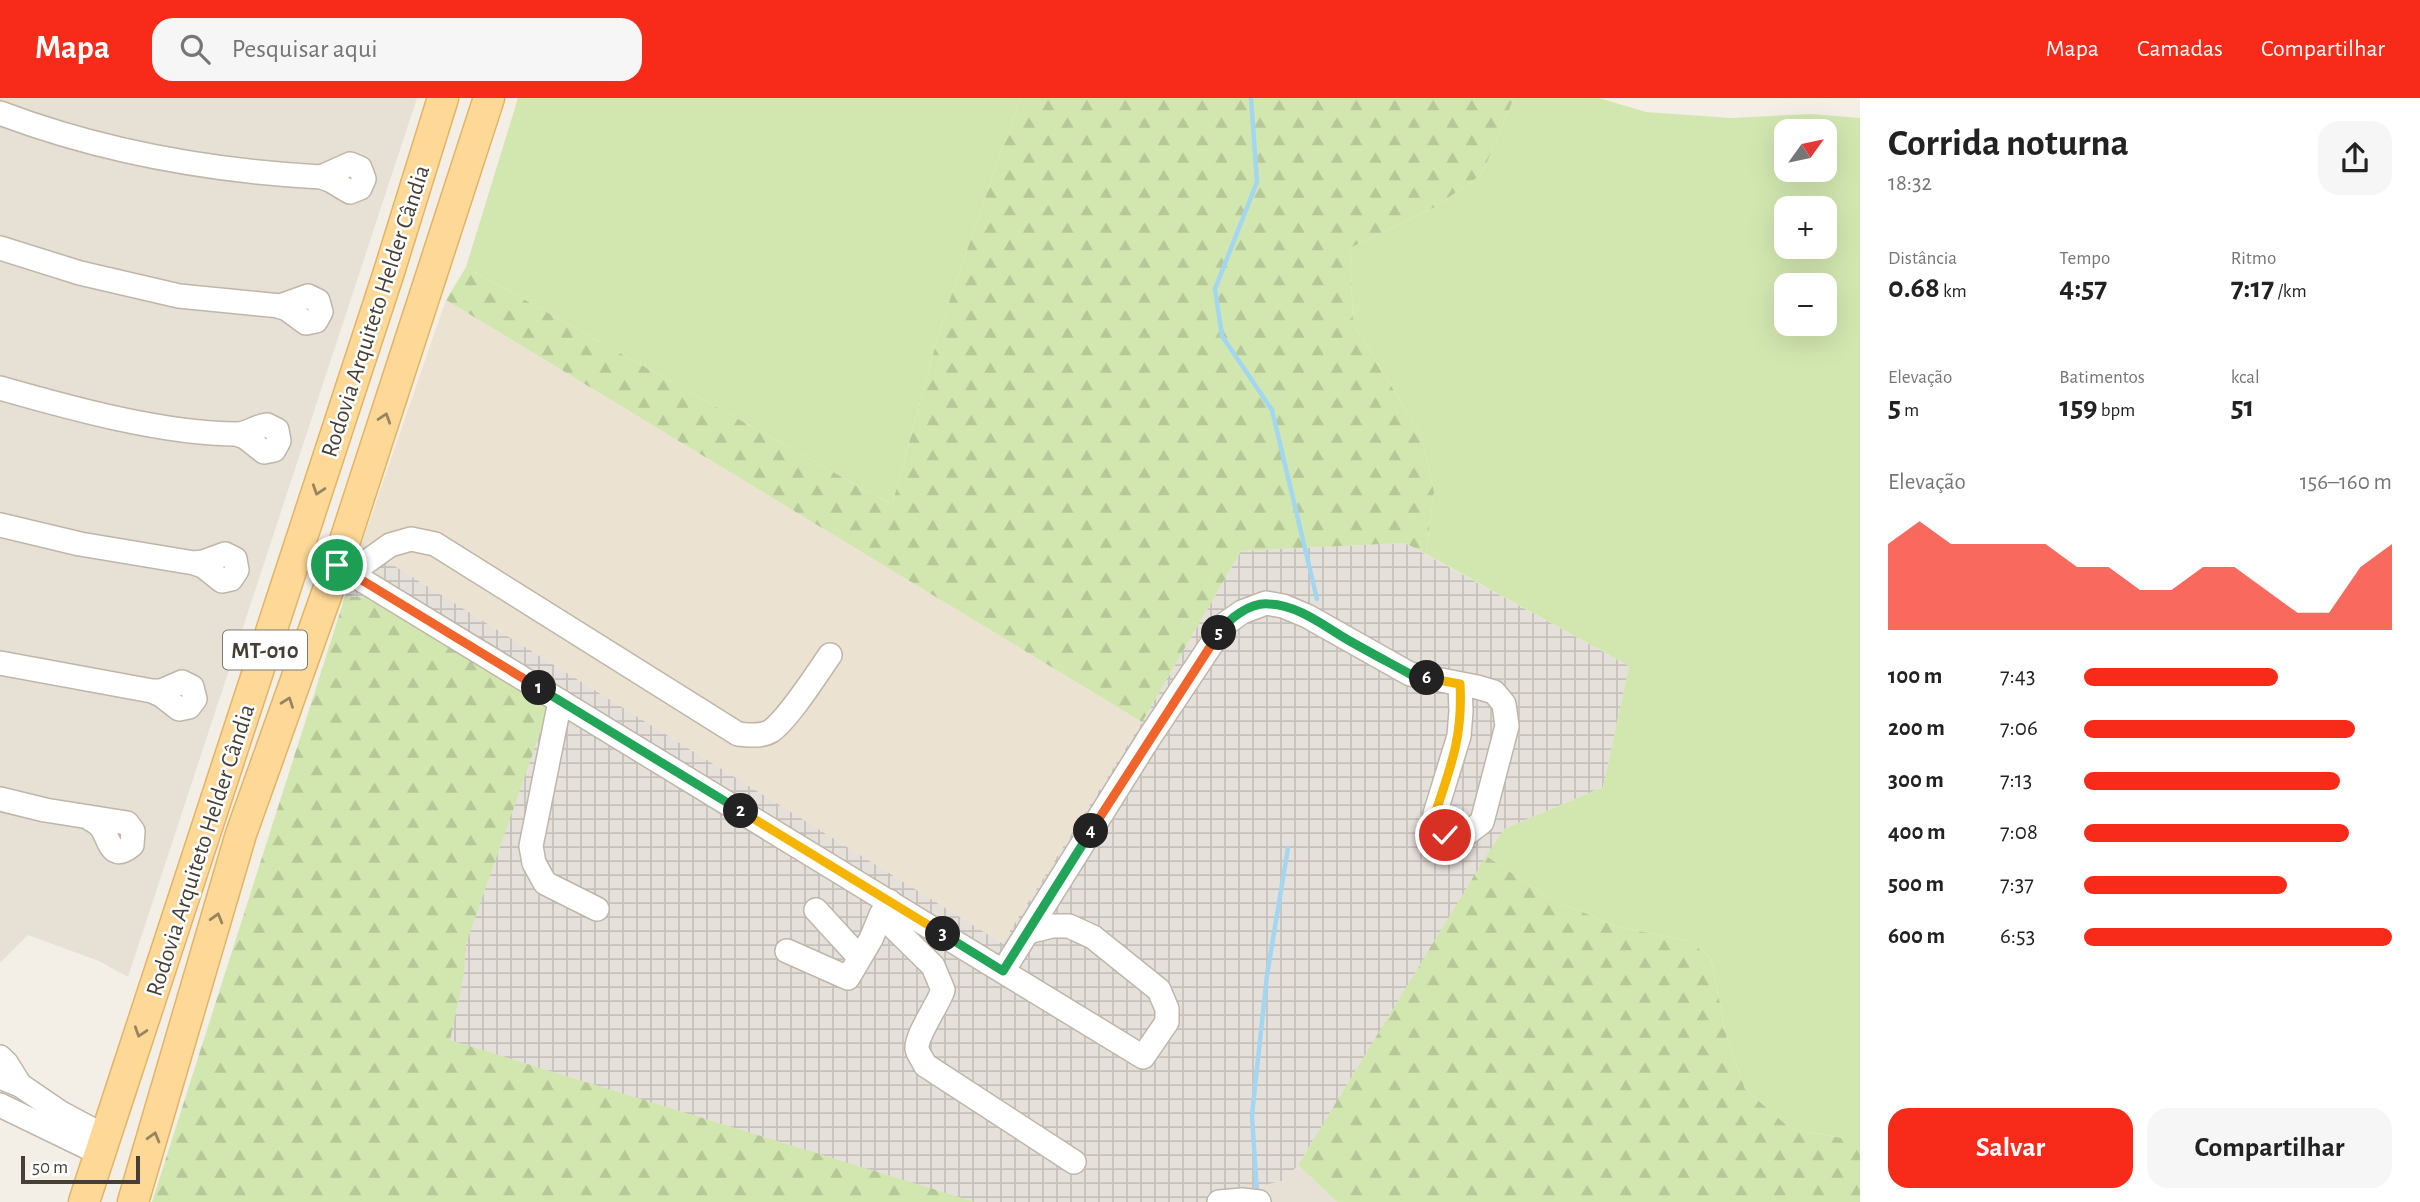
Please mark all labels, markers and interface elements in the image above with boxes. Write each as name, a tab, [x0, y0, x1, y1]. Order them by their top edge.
search box	[152, 18, 642, 81]
icon: search	[176, 30, 214, 68]
text: Mapa	[35, 32, 110, 65]
text: Pesquisar aqui	[232, 36, 378, 62]
text: Mapa	[2046, 37, 2099, 61]
text: Camadas	[2137, 37, 2223, 61]
text: Compartilhar	[2261, 37, 2385, 61]
north arrow	[1774, 119, 1838, 182]
map controls	[1774, 119, 1837, 336]
button: share	[2318, 121, 2392, 195]
text: Corrida noturna	[1888, 125, 2129, 163]
street label: Rodovia Arquiteto Helder Cândia	[317, 162, 435, 460]
text: 18:32	[1888, 172, 1932, 195]
button: +	[1774, 196, 1837, 259]
text: Distância	[1888, 249, 1957, 268]
text: Tempo	[2059, 249, 2110, 268]
text: Ritmo	[2231, 249, 2276, 268]
button: −	[1774, 273, 1837, 336]
text: 0.68	[1888, 273, 1940, 303]
text: 4:57	[2059, 273, 2107, 303]
text: 7:17	[2231, 273, 2274, 303]
text: km	[1940, 282, 1967, 301]
text: /km	[2274, 282, 2307, 301]
text: Elevação	[1888, 368, 1952, 387]
text: Batimentos	[2059, 368, 2145, 387]
text: kcal	[2231, 368, 2260, 387]
text: 5	[1888, 392, 1901, 422]
text: 159	[2059, 392, 2098, 422]
text: 51	[2231, 392, 2254, 422]
text: m	[1901, 401, 1919, 420]
text: bpm	[2098, 401, 2135, 420]
one-way arrow	[377, 412, 392, 424]
text: Elevação	[1888, 471, 1966, 494]
text: 156–160 m	[2300, 471, 2392, 494]
one-way arrow	[312, 483, 326, 495]
pin	[307, 535, 367, 595]
icon: arrive	[318, 546, 356, 584]
pin: 5	[1202, 616, 1236, 650]
text: 5	[1214, 623, 1223, 642]
road number: MT-010	[223, 630, 307, 670]
pin: 6	[1410, 660, 1444, 696]
text: 100 m	[1888, 665, 1942, 688]
text: 7:43	[2000, 665, 2035, 688]
text: 6	[1422, 668, 1431, 687]
pin: 1	[522, 670, 556, 706]
text: 1	[535, 678, 542, 697]
one-way arrow	[280, 697, 294, 709]
street label: Rodovia Arquiteto Helder Cândia	[142, 701, 260, 999]
text: 200 m	[1888, 717, 1945, 740]
text: 7:06	[2000, 717, 2038, 740]
text: 300 m	[1888, 769, 1944, 792]
text: 7:13	[2000, 769, 2032, 792]
pin: 2	[724, 794, 758, 828]
text: 2	[736, 801, 745, 820]
pin	[1415, 805, 1475, 865]
pin: 4	[1074, 814, 1108, 848]
icon: check	[1426, 816, 1464, 854]
text: 4	[1086, 821, 1095, 840]
text: 400 m	[1888, 821, 1946, 844]
text: 7:08	[2000, 821, 2038, 844]
text: 500 m	[1888, 873, 1944, 896]
text: 7:37	[2000, 873, 2034, 896]
one-way arrow	[209, 913, 223, 925]
pin: 3	[926, 916, 960, 952]
text: 3	[938, 924, 947, 943]
text: 600 m	[1888, 925, 1945, 948]
text: 6:53	[2000, 925, 2035, 948]
one-way arrow	[134, 1025, 148, 1037]
button: Salvar	[1888, 1108, 2133, 1188]
button: Compartilhar	[2147, 1108, 2392, 1188]
one-way arrow	[145, 1131, 160, 1143]
scale bar	[21, 1153, 140, 1185]
text: 50 m	[32, 1158, 68, 1177]

